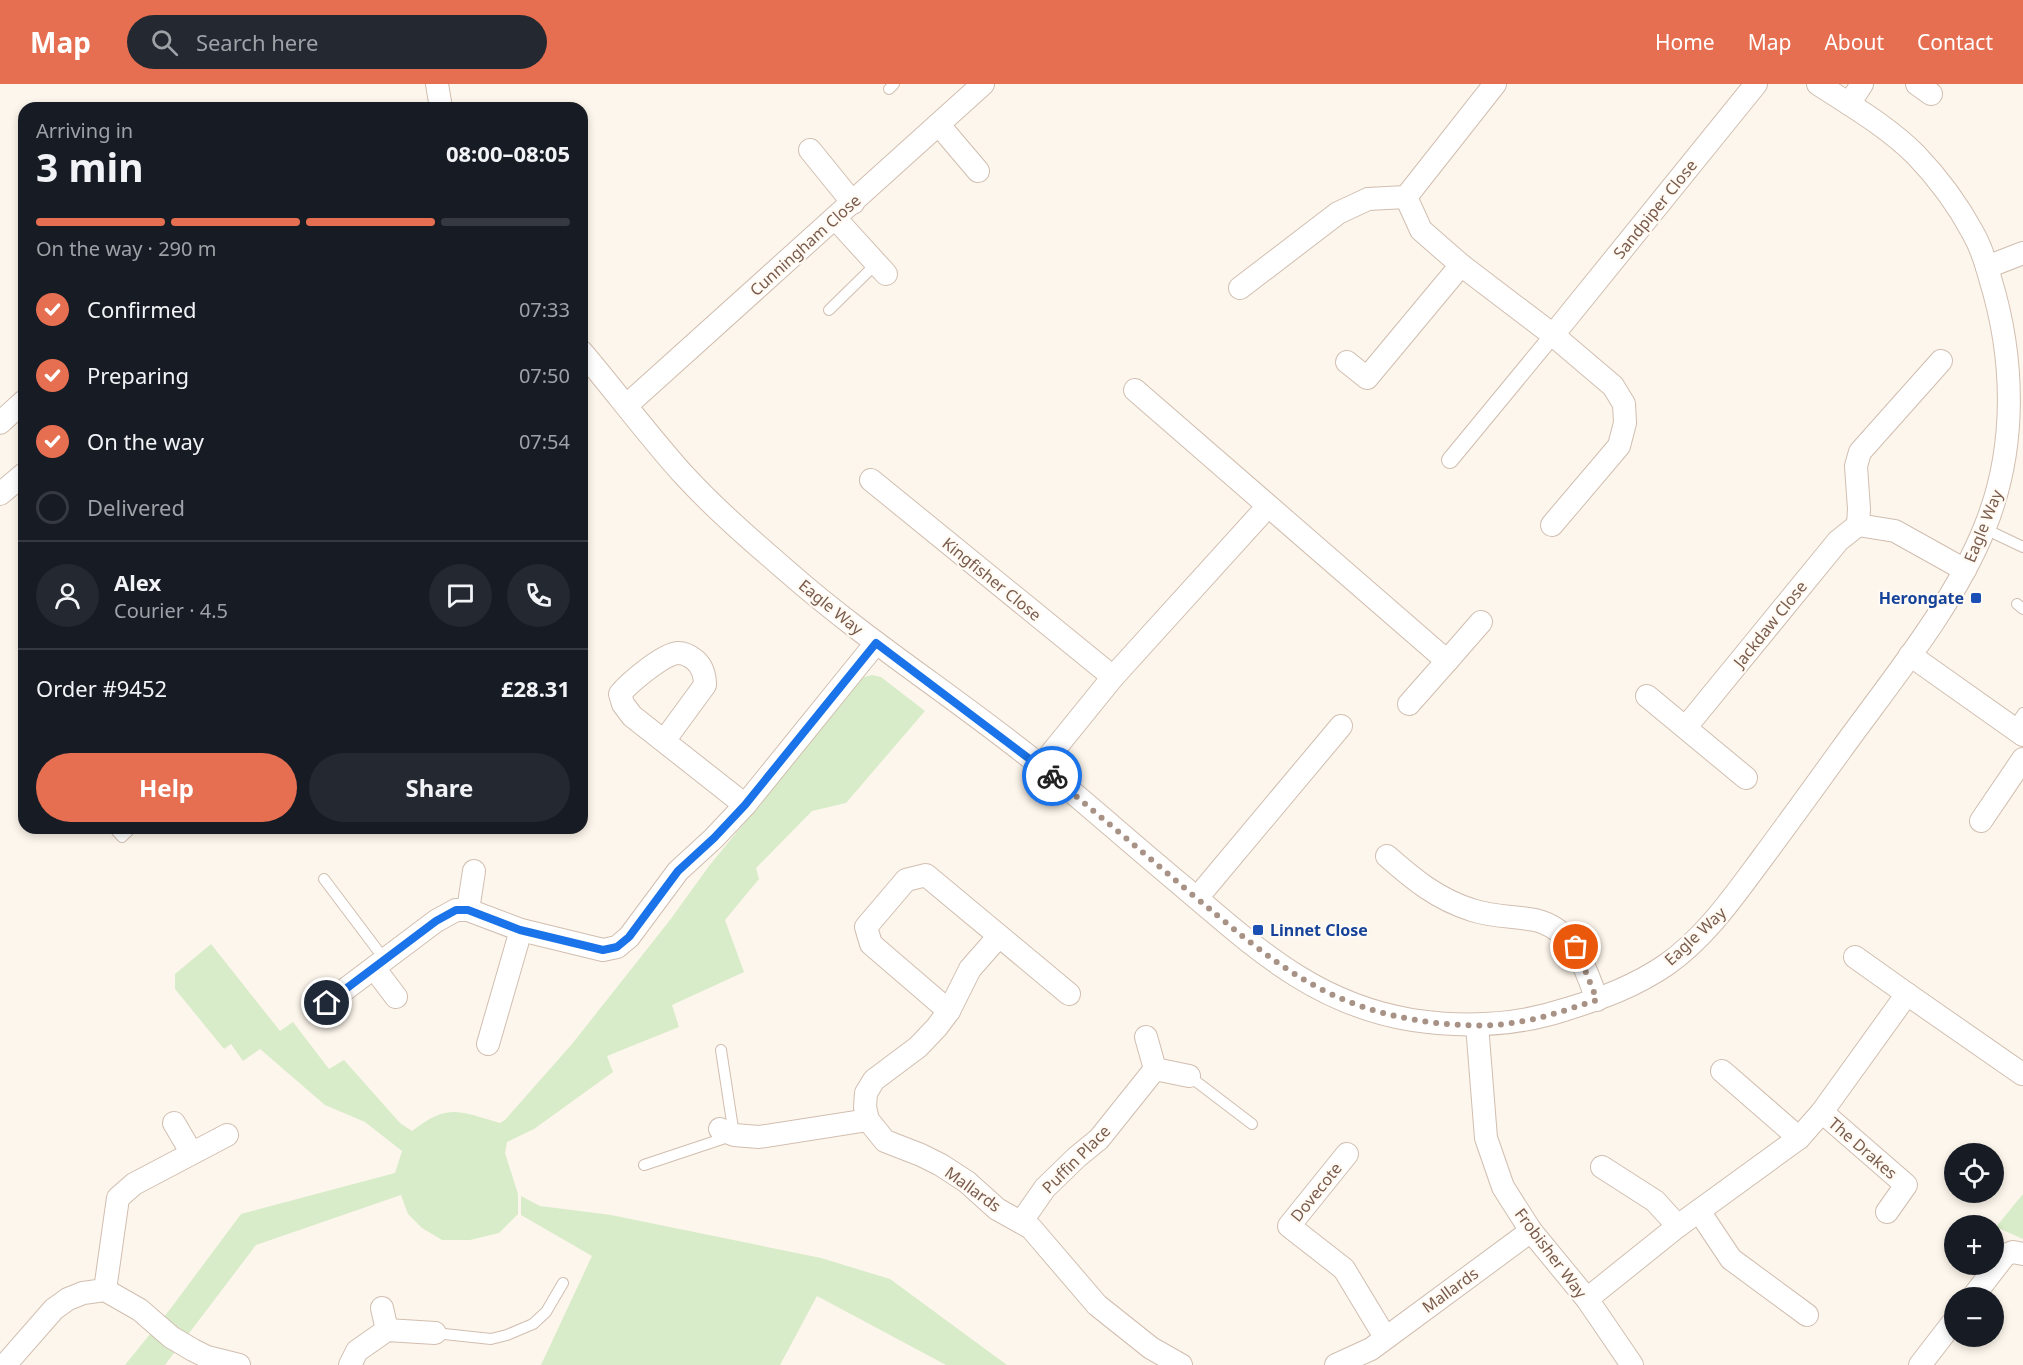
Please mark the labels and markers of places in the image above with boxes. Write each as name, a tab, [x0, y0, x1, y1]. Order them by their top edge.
place label: Herongate	[1879, 587, 1964, 609]
marker: Herongate	[1969, 591, 1983, 605]
place label: Linnet Close	[1270, 919, 1368, 941]
pin	[1550, 921, 1601, 972]
marker: Linnet Close	[1251, 923, 1265, 937]
pin	[301, 977, 352, 1028]

